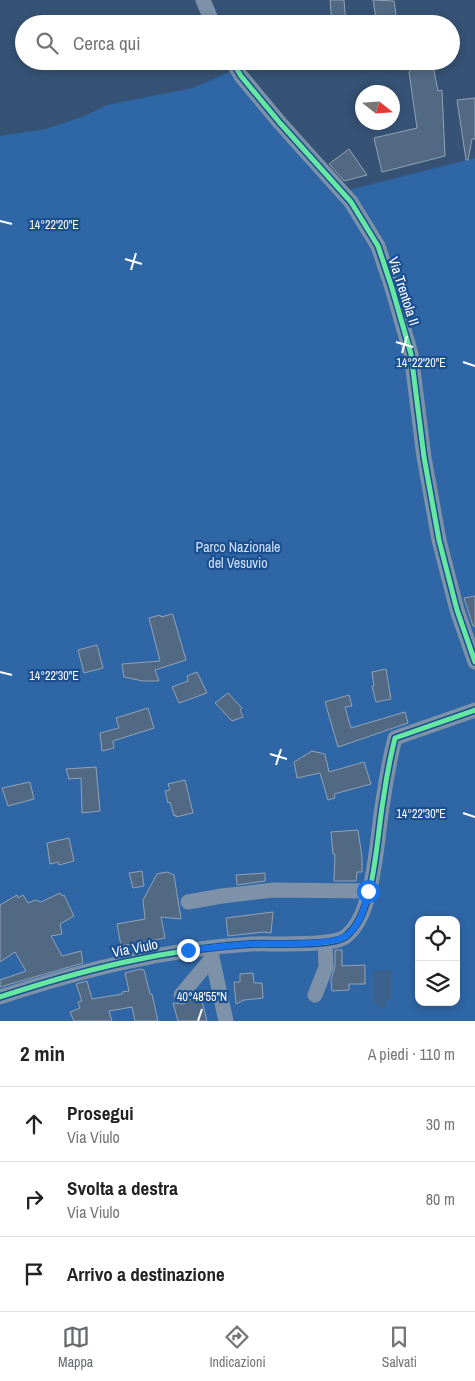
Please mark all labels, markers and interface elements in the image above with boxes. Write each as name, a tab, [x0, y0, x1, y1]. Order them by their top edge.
search box	[15, 15, 460, 70]
icon: search	[33, 29, 61, 57]
text: Cerca qui	[73, 30, 141, 56]
north arrow	[355, 85, 400, 130]
text: 14°22'20"E	[29, 217, 79, 233]
street label: Via Trentola II	[384, 254, 424, 328]
text: 14°22'20"E	[396, 355, 446, 371]
park label: Parco Nazionale del Vesuvio	[196, 538, 280, 572]
text: 14°22'30"E	[29, 668, 79, 684]
text: 14°22'30"E	[396, 806, 446, 822]
route start	[357, 880, 380, 903]
map controls	[415, 916, 460, 1006]
button: locate	[415, 916, 460, 961]
street label: Via Viulo	[111, 935, 159, 961]
route end	[177, 939, 200, 962]
button: layers	[415, 961, 460, 1006]
text: 40°48'55"N	[177, 989, 227, 1005]
text: 2 min	[20, 1039, 65, 1068]
text: A piedi · 110 m	[368, 1043, 455, 1065]
text: Prosegui	[67, 1100, 134, 1126]
icon: ahead	[20, 1110, 48, 1138]
text: 30 m	[426, 1113, 455, 1135]
text: Via Viulo	[67, 1126, 120, 1148]
text: Svolta a destra	[67, 1175, 178, 1201]
icon: right	[20, 1185, 48, 1213]
text: 80 m	[426, 1188, 455, 1210]
text: Via Viulo	[67, 1201, 120, 1223]
icon: arrive	[20, 1260, 48, 1288]
text: Arrivo a destinazione	[67, 1261, 225, 1287]
tab: Mappa	[58, 1323, 93, 1371]
tab: Indicazioni	[209, 1323, 266, 1371]
tab: Salvati	[382, 1323, 417, 1371]

